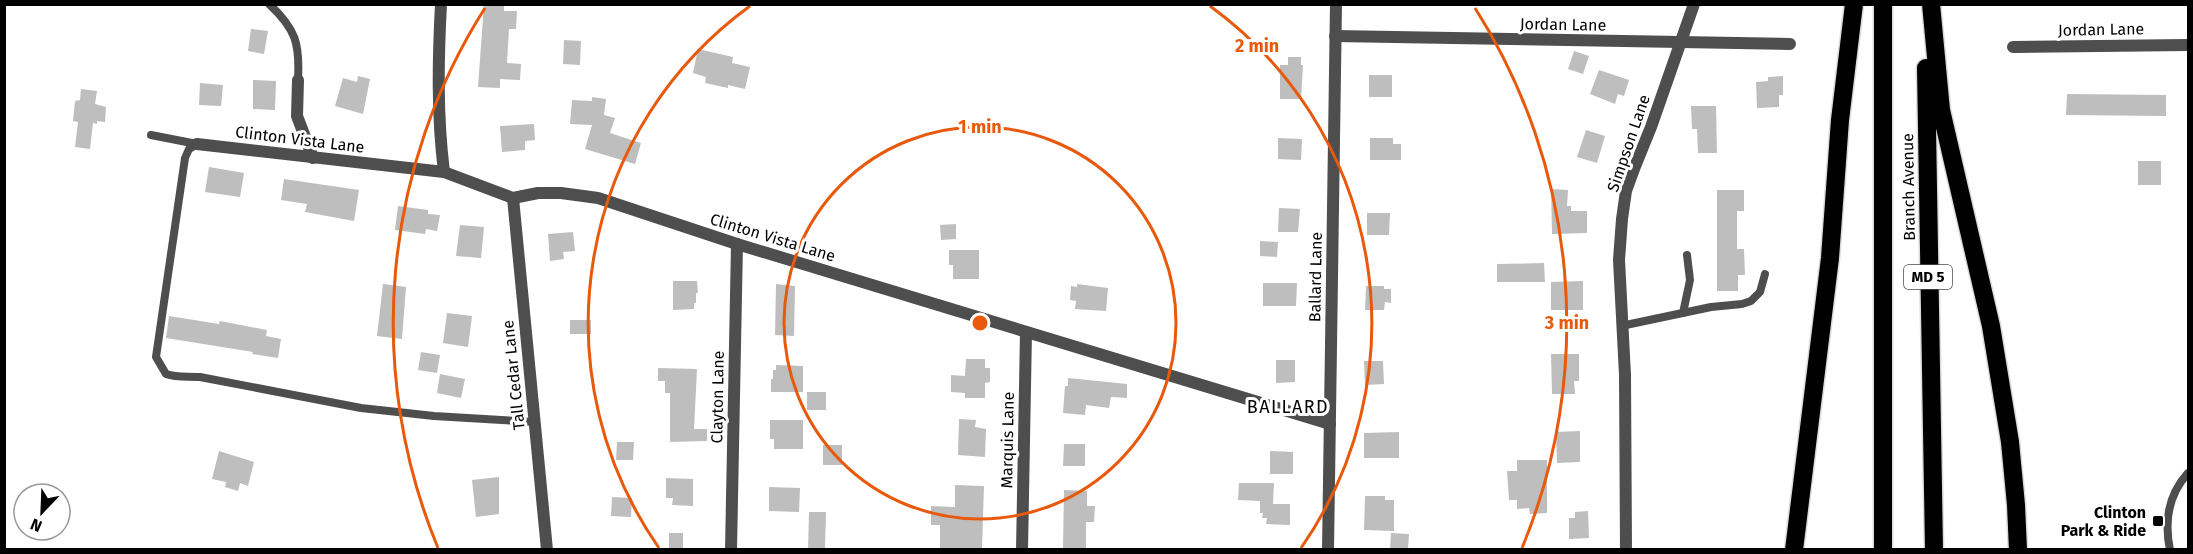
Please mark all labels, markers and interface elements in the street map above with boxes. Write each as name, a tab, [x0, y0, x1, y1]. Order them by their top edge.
street label: Jordan Lane	[1520, 14, 1606, 35]
street label: Jordan Lane	[2058, 19, 2144, 40]
text: 2 min	[1235, 35, 1279, 57]
street label: Simpson Lane	[1603, 92, 1654, 194]
text: 1 min	[958, 116, 1002, 138]
street label: Clinton Vista Lane	[234, 122, 366, 157]
street label: Branch Avenue	[1898, 133, 1919, 241]
street label: Clinton Vista Lane	[708, 209, 838, 266]
street label: Ballard Lane	[1305, 232, 1326, 322]
road number: MD 5	[1904, 265, 1952, 289]
text: 3 min	[1544, 312, 1589, 334]
centre of rings	[970, 313, 990, 333]
street label: Tall Cedar Lane	[498, 319, 529, 431]
street label: Clayton Lane	[707, 350, 728, 444]
street label: Marquis Lane	[997, 392, 1018, 488]
district label: BALLARD	[1247, 396, 1329, 418]
north arrow	[12, 482, 72, 542]
place label: Clinton Park & Ride	[2061, 503, 2146, 540]
marker: Clinton Park & Ride	[2151, 514, 2165, 528]
text: N	[28, 515, 45, 536]

